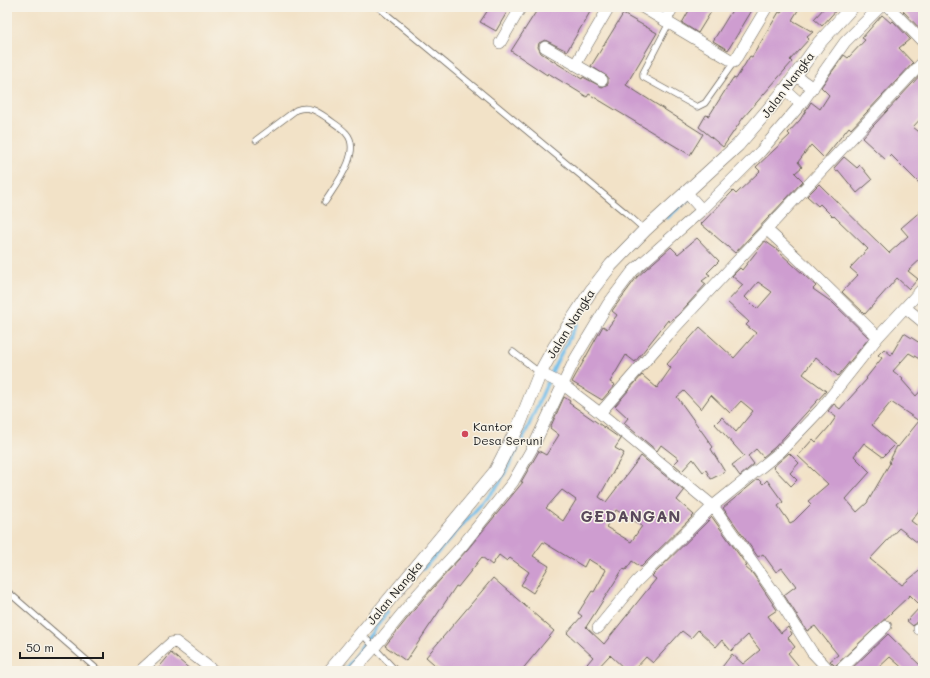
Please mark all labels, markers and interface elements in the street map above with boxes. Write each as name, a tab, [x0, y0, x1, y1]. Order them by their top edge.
street label: Jalan Nangka	[757, 48, 817, 121]
street label: Jalan Nangka	[542, 286, 598, 361]
place label: Kantor Desa Seruni	[473, 418, 543, 448]
marker: Kantor Desa Seruni	[460, 429, 470, 439]
district label: GEDANGAN	[581, 505, 681, 526]
street label: Jalan Nangka	[363, 557, 426, 628]
scale bar	[20, 634, 103, 660]
text: 50 m	[26, 639, 54, 655]

